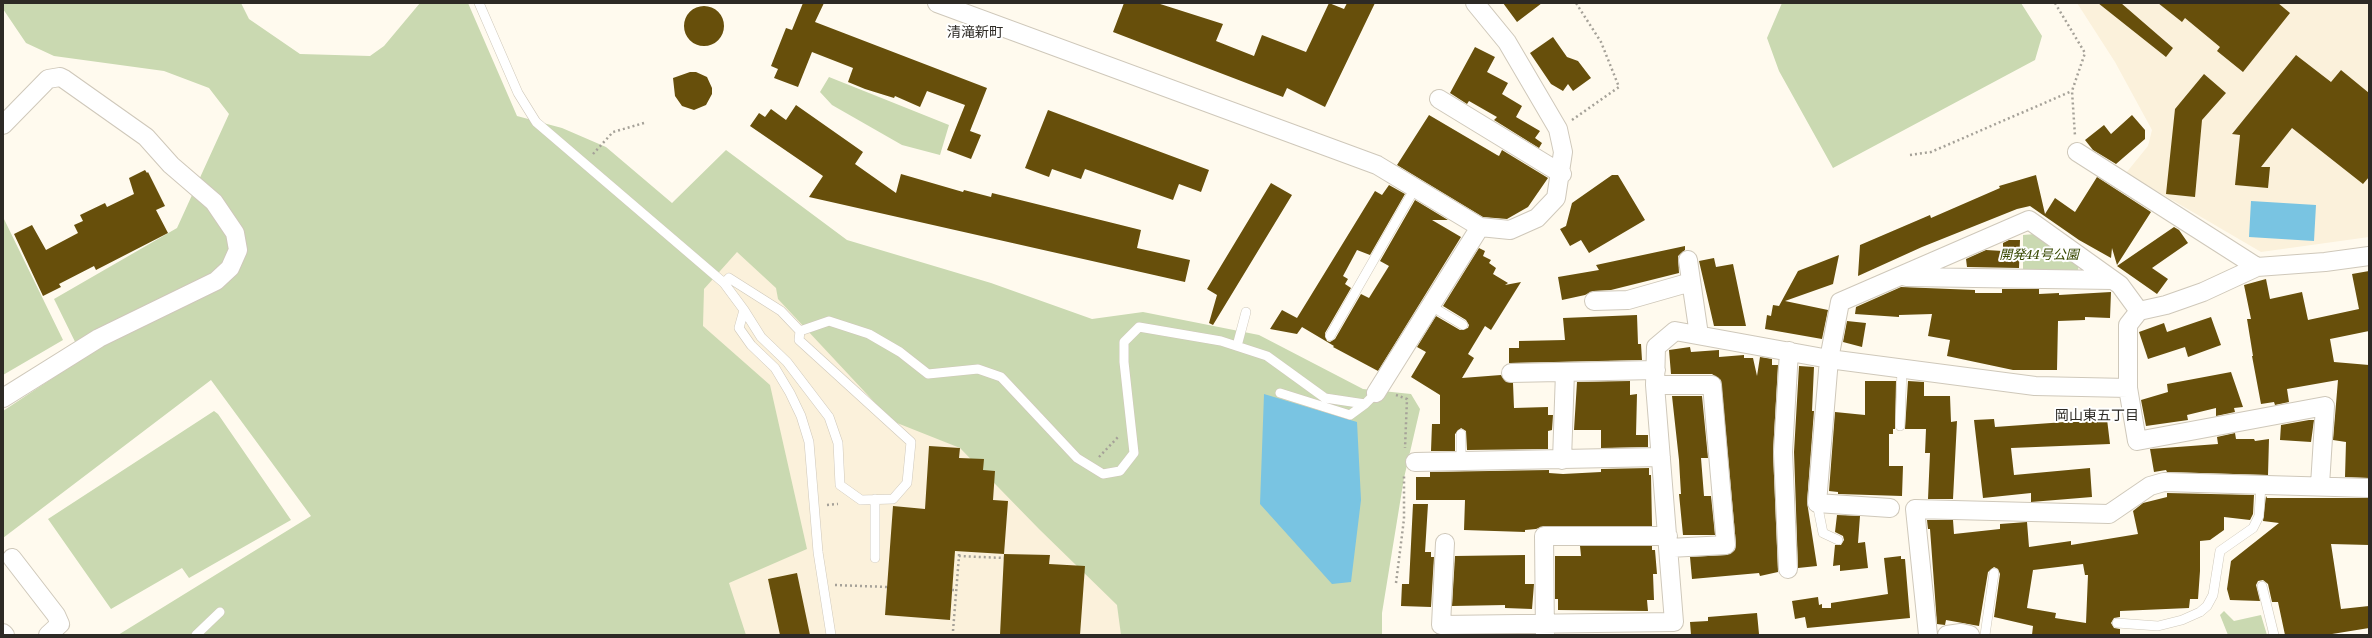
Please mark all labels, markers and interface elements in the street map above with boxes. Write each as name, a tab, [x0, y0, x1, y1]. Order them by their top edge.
district label: 清滝新町	[947, 25, 1003, 41]
park label: 開発44号公園	[1999, 247, 2079, 263]
district label: 岡山東五丁目	[2055, 408, 2139, 424]

